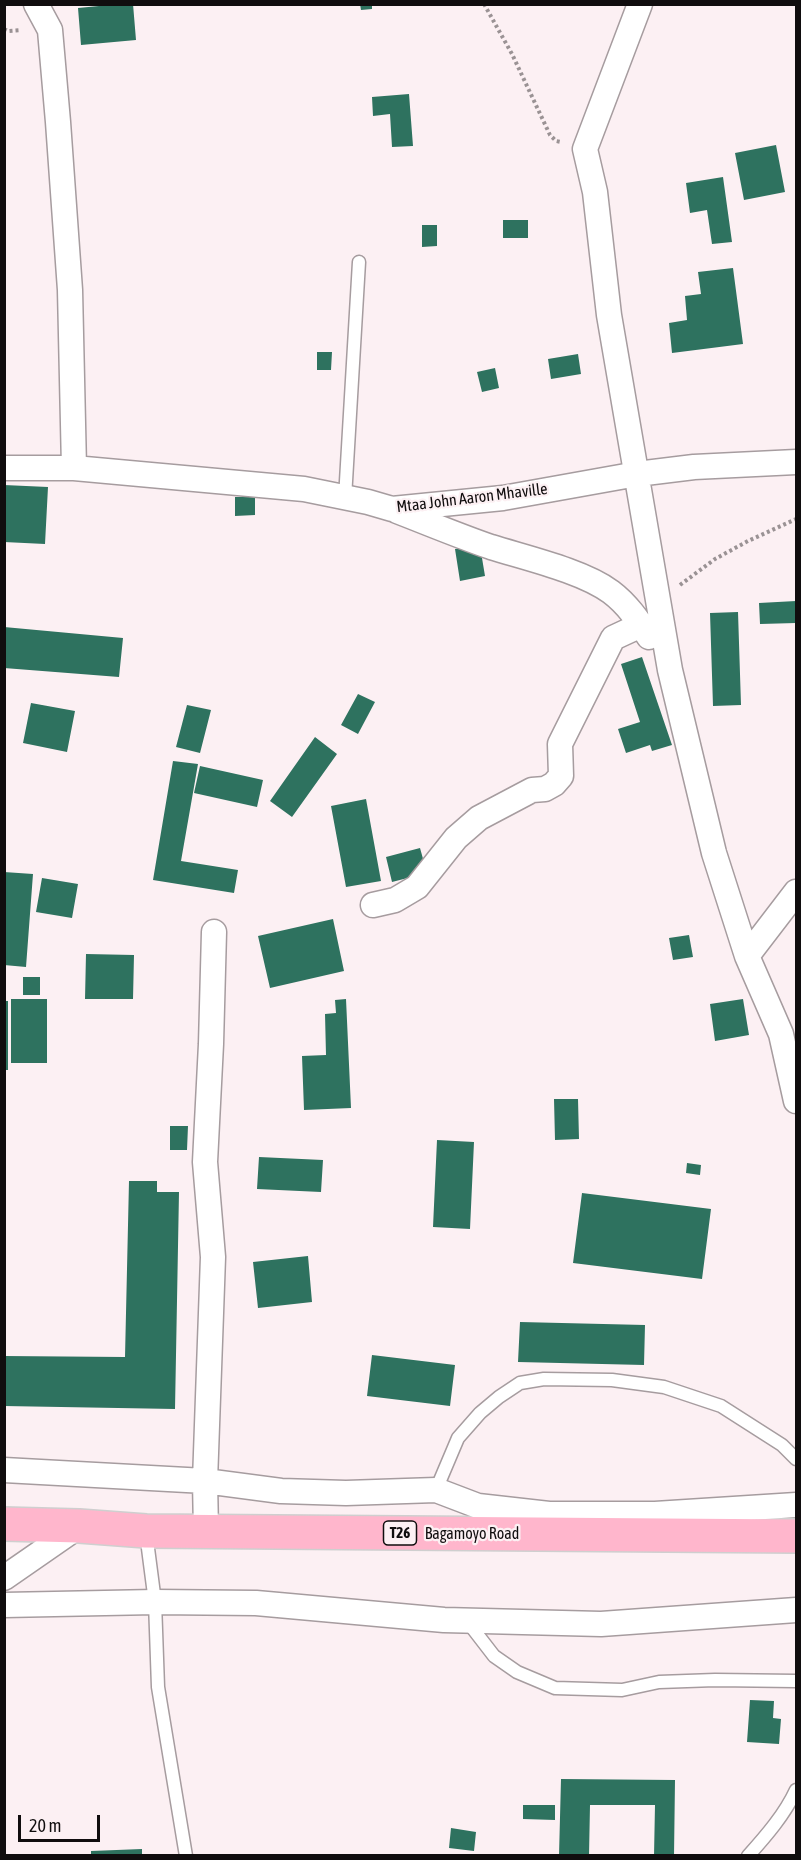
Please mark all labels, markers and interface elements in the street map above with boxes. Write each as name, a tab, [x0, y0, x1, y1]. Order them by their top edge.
street label: Mtaa John Aaron Mhaville	[395, 479, 549, 517]
road number: T26	[384, 1521, 416, 1545]
street label: Bagamoyo Road	[425, 1524, 519, 1544]
scale bar	[21, 1803, 104, 1841]
text: 20 m	[29, 1815, 61, 1836]

